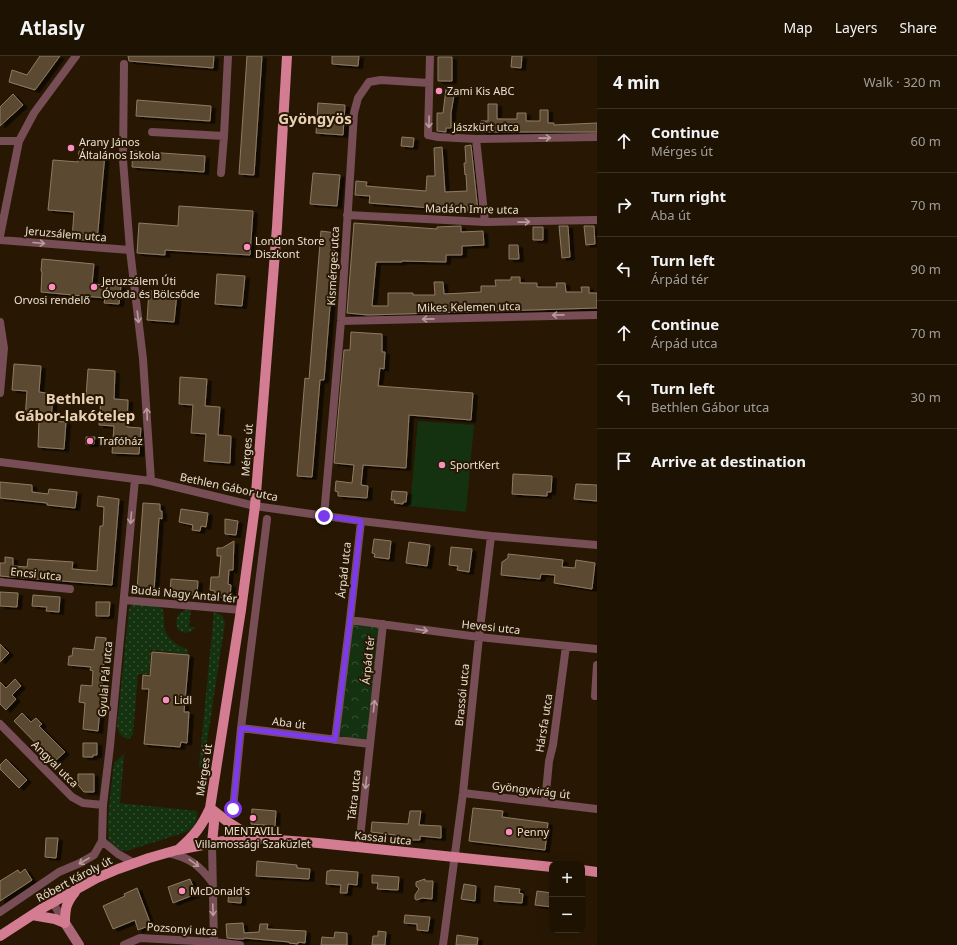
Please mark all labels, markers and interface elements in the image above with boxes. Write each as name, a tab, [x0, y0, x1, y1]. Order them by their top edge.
text: Atlasly	[20, 15, 85, 41]
text: Map	[784, 18, 813, 37]
text: Layers	[835, 18, 877, 37]
text: Share	[899, 18, 937, 37]
text: 4 min	[613, 71, 660, 94]
text: Walk · 320 m	[863, 73, 941, 91]
place label: Zami Kis ABC	[447, 83, 514, 98]
marker: Zami Kis ABC	[434, 86, 444, 96]
district label: Gyöngyös	[278, 108, 352, 128]
one-way arrow	[425, 115, 433, 128]
street label: Jászkürt utca	[452, 119, 519, 134]
text: Continue	[651, 122, 719, 142]
icon: ahead	[613, 130, 635, 152]
text: 60 m	[911, 132, 941, 150]
place label: Arany János Általános Iskola	[79, 134, 160, 162]
one-way arrow	[538, 134, 551, 142]
text: Mérges út	[651, 142, 713, 160]
marker: Arany János Általános Iskola	[66, 143, 76, 153]
text: Turn right	[651, 186, 726, 206]
icon: right	[613, 194, 635, 216]
text: 70 m	[911, 196, 941, 214]
street label: Madách Imre utca	[425, 200, 519, 217]
text: Aba út	[651, 206, 691, 224]
one-way arrow	[517, 218, 530, 226]
street label: Jeruzsálem utca	[24, 222, 107, 245]
street label: Kismérges utca	[323, 226, 342, 306]
place label: London Store Diszkont	[255, 233, 325, 261]
one-way arrow	[32, 239, 45, 246]
marker: London Store Diszkont	[242, 242, 252, 252]
text: Turn left	[651, 250, 715, 270]
icon: left	[613, 258, 635, 280]
text: 90 m	[911, 260, 941, 278]
text: Árpád tér	[651, 270, 709, 288]
place label: Jeruzsálem Úti Óvoda és Bölcsőde	[101, 273, 200, 301]
marker: Orvosi rendelő	[47, 282, 57, 292]
marker: Jeruzsálem Úti Óvoda és Bölcsőde	[89, 282, 99, 292]
place label: Orvosi rendelő	[14, 292, 90, 307]
street label: Mikes Kelemen utca	[417, 298, 521, 315]
one-way arrow	[134, 310, 142, 323]
one-way arrow	[552, 312, 565, 319]
text: Continue	[651, 314, 719, 334]
one-way arrow	[422, 315, 435, 322]
icon: ahead	[613, 322, 635, 344]
text: 70 m	[911, 324, 941, 342]
text: Árpád utca	[651, 334, 718, 352]
text: Turn left	[651, 378, 715, 398]
icon: left	[613, 386, 635, 408]
district label: Bethlen Gábor-lakótelep	[15, 388, 135, 425]
text: 30 m	[911, 388, 941, 406]
text: Bethlen Gábor utca	[651, 398, 769, 416]
one-way arrow	[143, 408, 150, 421]
street label: Mérges út	[237, 423, 256, 477]
place label: Trafóház	[98, 433, 143, 448]
marker: Trafóház	[85, 436, 95, 446]
icon: arrive	[613, 450, 635, 472]
text: Arrive at destination	[651, 451, 806, 471]
place label: SportKert	[450, 457, 500, 472]
marker: SportKert	[437, 460, 447, 470]
street label: Bethlen Gábor utca	[179, 469, 280, 504]
route end	[315, 507, 333, 525]
one-way arrow	[127, 511, 135, 524]
street label: Árpád utca	[333, 541, 354, 599]
street label: Encsi utca	[10, 563, 62, 584]
street label: Budai Nagy Antal tér	[130, 581, 238, 606]
street label: Hevesi utca	[461, 616, 521, 637]
one-way arrow	[415, 626, 428, 633]
street label: Árpád tér	[357, 634, 378, 685]
street label: Gyulai Pál utca	[94, 641, 115, 717]
street label: Brassói utca	[451, 663, 472, 727]
place label: Lidl	[174, 692, 192, 707]
street label: Hársfa utca	[531, 693, 556, 753]
marker: Lidl	[161, 695, 171, 705]
one-way arrow	[371, 700, 378, 713]
street label: Aba út	[271, 713, 307, 732]
street label: Angyal utca	[29, 737, 82, 790]
street label: Mérges út	[192, 743, 215, 797]
street label: Tátra utca	[343, 769, 364, 821]
one-way arrow	[362, 776, 370, 789]
street label: Gyöngyvirág út	[491, 777, 571, 802]
route start	[224, 800, 242, 818]
marker: MENTAVILL Villamossági Szaküzlet	[248, 813, 258, 823]
place label: MENTAVILL Villamossági Szaküzlet	[195, 823, 311, 851]
place label: Penny	[517, 824, 549, 839]
street label: Kassai utca	[354, 827, 412, 848]
marker: Penny	[504, 827, 514, 837]
street label: Róbert Károly út	[33, 852, 114, 905]
one-way arrow	[78, 857, 90, 865]
one-way arrow	[188, 859, 199, 867]
map controls	[549, 861, 585, 933]
button: +	[549, 861, 585, 897]
place label: McDonald's	[190, 883, 250, 898]
marker: McDonald's	[177, 886, 187, 896]
button: −	[549, 897, 585, 933]
one-way arrow	[209, 903, 217, 916]
street label: Pozsonyi utca	[146, 919, 218, 938]

